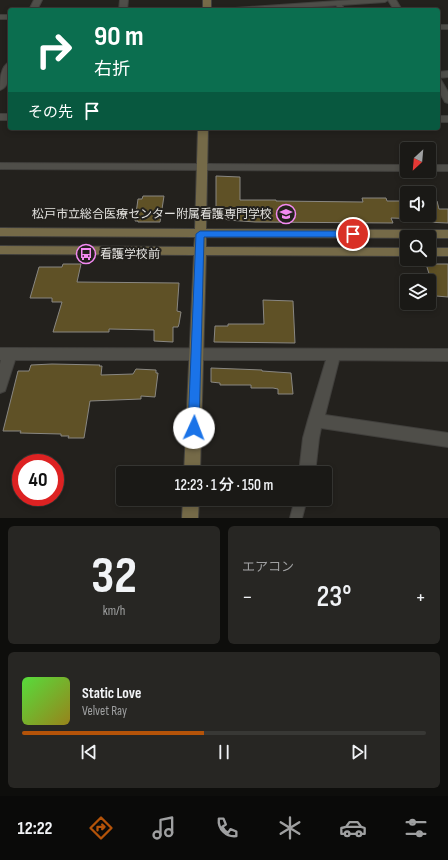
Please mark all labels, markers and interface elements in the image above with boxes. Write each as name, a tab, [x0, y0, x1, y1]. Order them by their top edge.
text: 90 m	[94, 20, 144, 53]
icon: right	[28, 24, 80, 76]
text: 右折	[94, 59, 130, 80]
icon: arrive	[81, 100, 103, 122]
text: その先	[28, 103, 73, 122]
north arrow	[400, 142, 436, 178]
map controls	[400, 142, 436, 310]
button: sound	[400, 186, 436, 222]
school or university icon: 松戸市立総合医療センター附属看護専門学校	[275, 203, 297, 225]
place label: 松戸市立総合医療センター附属看護専門学校	[32, 207, 272, 222]
pin	[336, 217, 370, 251]
icon: arrive	[342, 223, 364, 245]
button: search	[400, 230, 436, 266]
bus stop icon: 看護学校前	[75, 243, 97, 265]
place label: 看護学校前	[100, 247, 160, 262]
button: layers	[400, 274, 436, 310]
position arrow	[173, 407, 215, 449]
speed limit sign: 40	[12, 454, 64, 506]
text: 12:23 · 1 分 · 150 m	[175, 476, 273, 495]
text: 32	[91, 545, 137, 608]
text: エアコン	[242, 559, 294, 575]
text: 23°	[316, 579, 352, 615]
text: −	[242, 584, 253, 611]
text: +	[415, 584, 426, 611]
text: km/h	[103, 603, 125, 619]
text: Static Love	[82, 684, 141, 703]
text: Velvet Ray	[82, 703, 127, 719]
icon: previous	[78, 741, 100, 763]
icon: pause	[213, 741, 235, 763]
icon: next	[348, 741, 370, 763]
icon: directions	[87, 814, 115, 842]
icon: music	[150, 814, 178, 842]
icon: phone	[213, 814, 241, 842]
icon: climate	[276, 814, 304, 842]
icon: car	[339, 814, 367, 842]
icon: filters	[402, 814, 430, 842]
text: 12:22	[18, 818, 52, 839]

